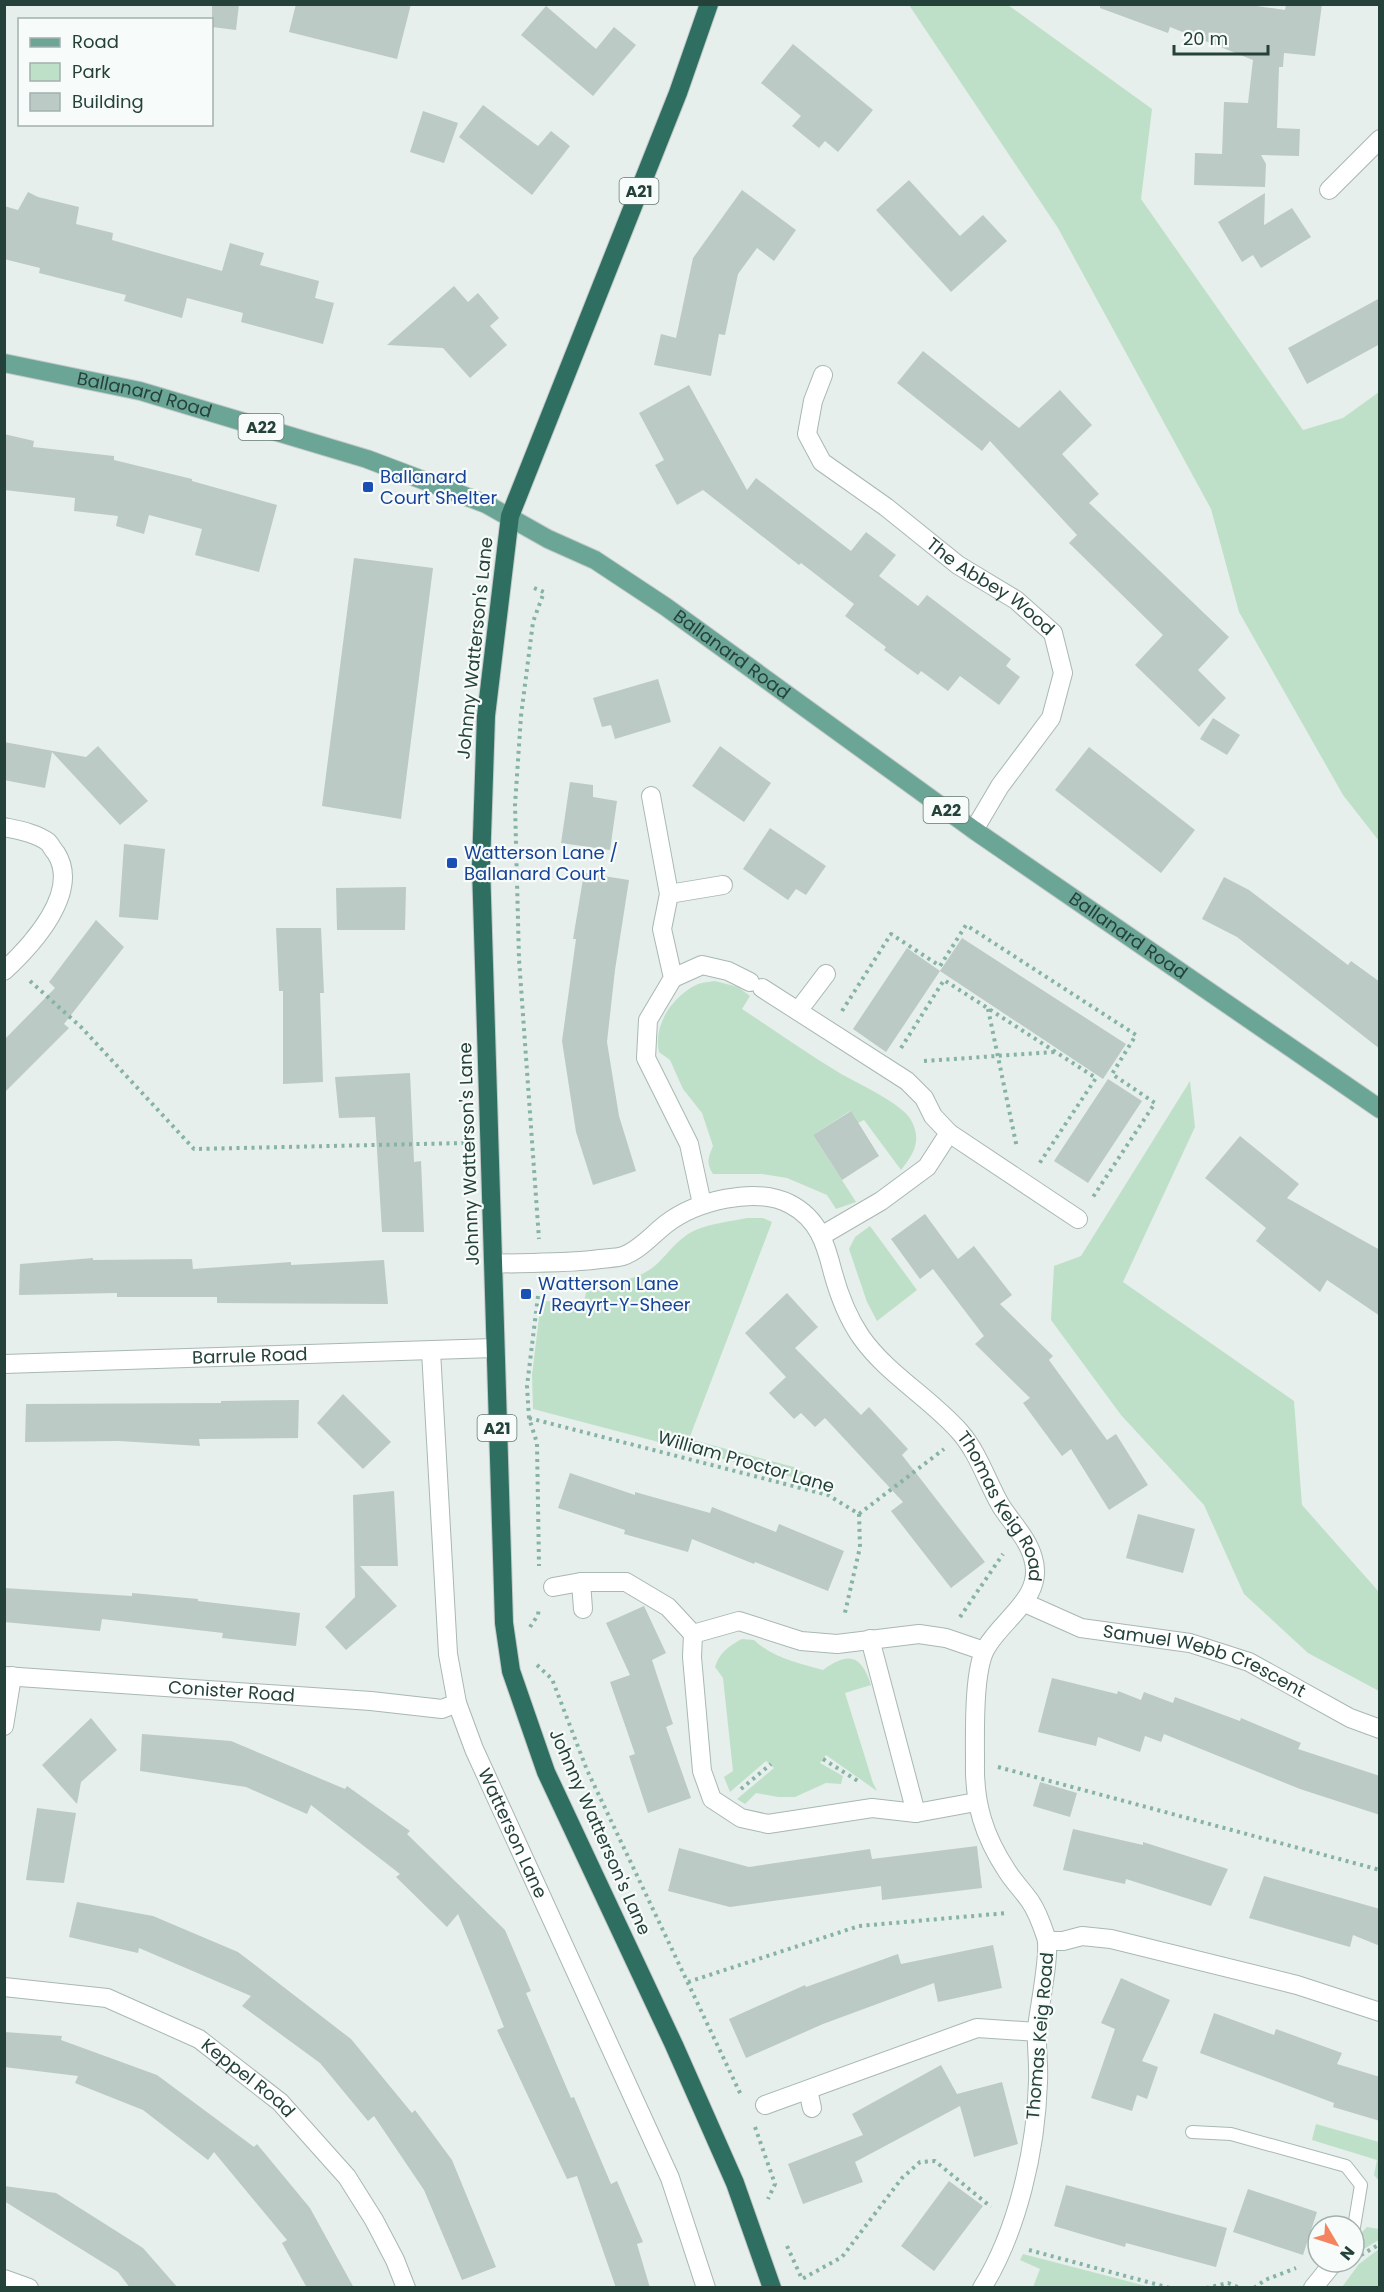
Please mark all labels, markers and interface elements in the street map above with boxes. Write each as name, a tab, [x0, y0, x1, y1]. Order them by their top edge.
legend	[18, 18, 213, 126]
scale bar	[1174, 18, 1268, 56]
text: 20 m	[1183, 26, 1228, 51]
text: Road	[72, 29, 119, 54]
text: Park	[72, 59, 111, 84]
text: Building	[72, 89, 144, 114]
road number: A21	[620, 178, 658, 204]
street label: Ballanard Road	[75, 365, 215, 424]
road number: A22	[238, 414, 284, 440]
place label: Ballanard Court Shelter	[380, 464, 497, 510]
marker: Ballanard Court Shelter	[361, 480, 375, 494]
street label: The Abbey Wood	[922, 532, 1060, 641]
street label: Johnny Watterson's Lane	[450, 536, 499, 760]
street label: Ballanard Road	[669, 603, 795, 705]
road number: A22	[924, 797, 968, 823]
place label: Watterson Lane / Ballanard Court	[464, 840, 618, 886]
marker: Watterson Lane / Ballanard Court	[445, 856, 459, 870]
street label: Ballanard Road	[1064, 886, 1192, 985]
street label: Johnny Watterson's Lane	[452, 1042, 485, 1266]
place label: Watterson Lane / Reayrt-Y-Sheer	[538, 1271, 691, 1317]
marker: Watterson Lane / Reayrt-Y-Sheer	[519, 1287, 533, 1301]
street label: Barrule Road	[192, 1341, 308, 1370]
road number: A21	[478, 1415, 516, 1441]
street label: William Proctor Lane	[655, 1424, 837, 1499]
street label: Thomas Keig Road	[952, 1425, 1048, 1583]
street label: Samuel Webb Crescent	[1102, 1618, 1310, 1703]
street label: Conister Road	[167, 1674, 296, 1708]
street label: Johnny Watterson's Lane	[544, 1725, 657, 1939]
street label: Watterson Lane	[472, 1764, 554, 1902]
street label: Thomas Keig Road	[1020, 1951, 1059, 2121]
street label: Keppel Road	[196, 2032, 301, 2123]
north arrow	[1306, 2214, 1366, 2274]
text: N	[1335, 2241, 1360, 2265]

